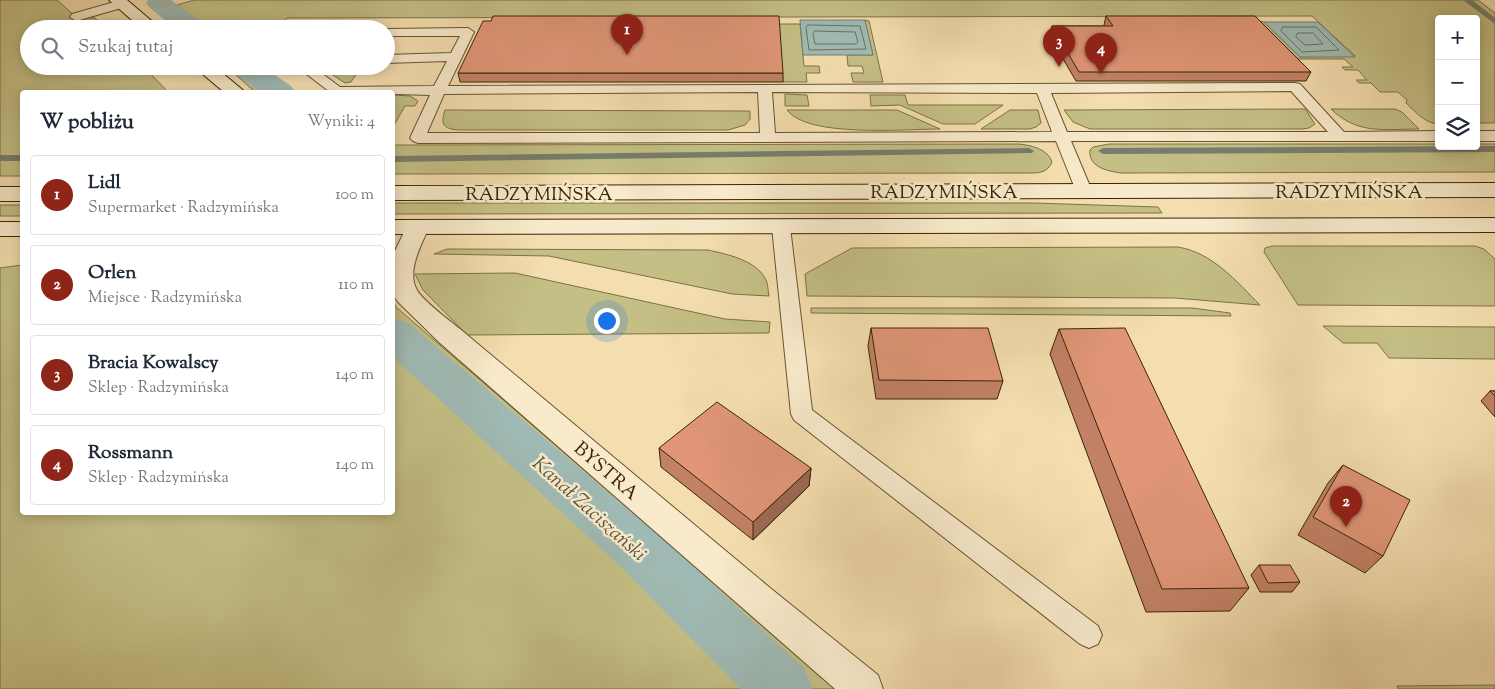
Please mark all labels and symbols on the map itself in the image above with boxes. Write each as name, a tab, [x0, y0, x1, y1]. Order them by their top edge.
pin: 1	[611, 14, 643, 55]
pin: 3	[1043, 26, 1075, 67]
pin: 4	[1085, 33, 1117, 74]
street label: RADZYMIŃSKA	[870, 180, 1018, 207]
street label: RADZYMIŃSKA	[1275, 180, 1423, 207]
street label: RADZYMIŃSKA	[465, 182, 613, 209]
your location	[594, 308, 620, 334]
street label: BYSTRA	[567, 436, 644, 508]
water label: Kanał Zaciszański	[525, 451, 652, 569]
pin: 2	[1330, 486, 1362, 527]

